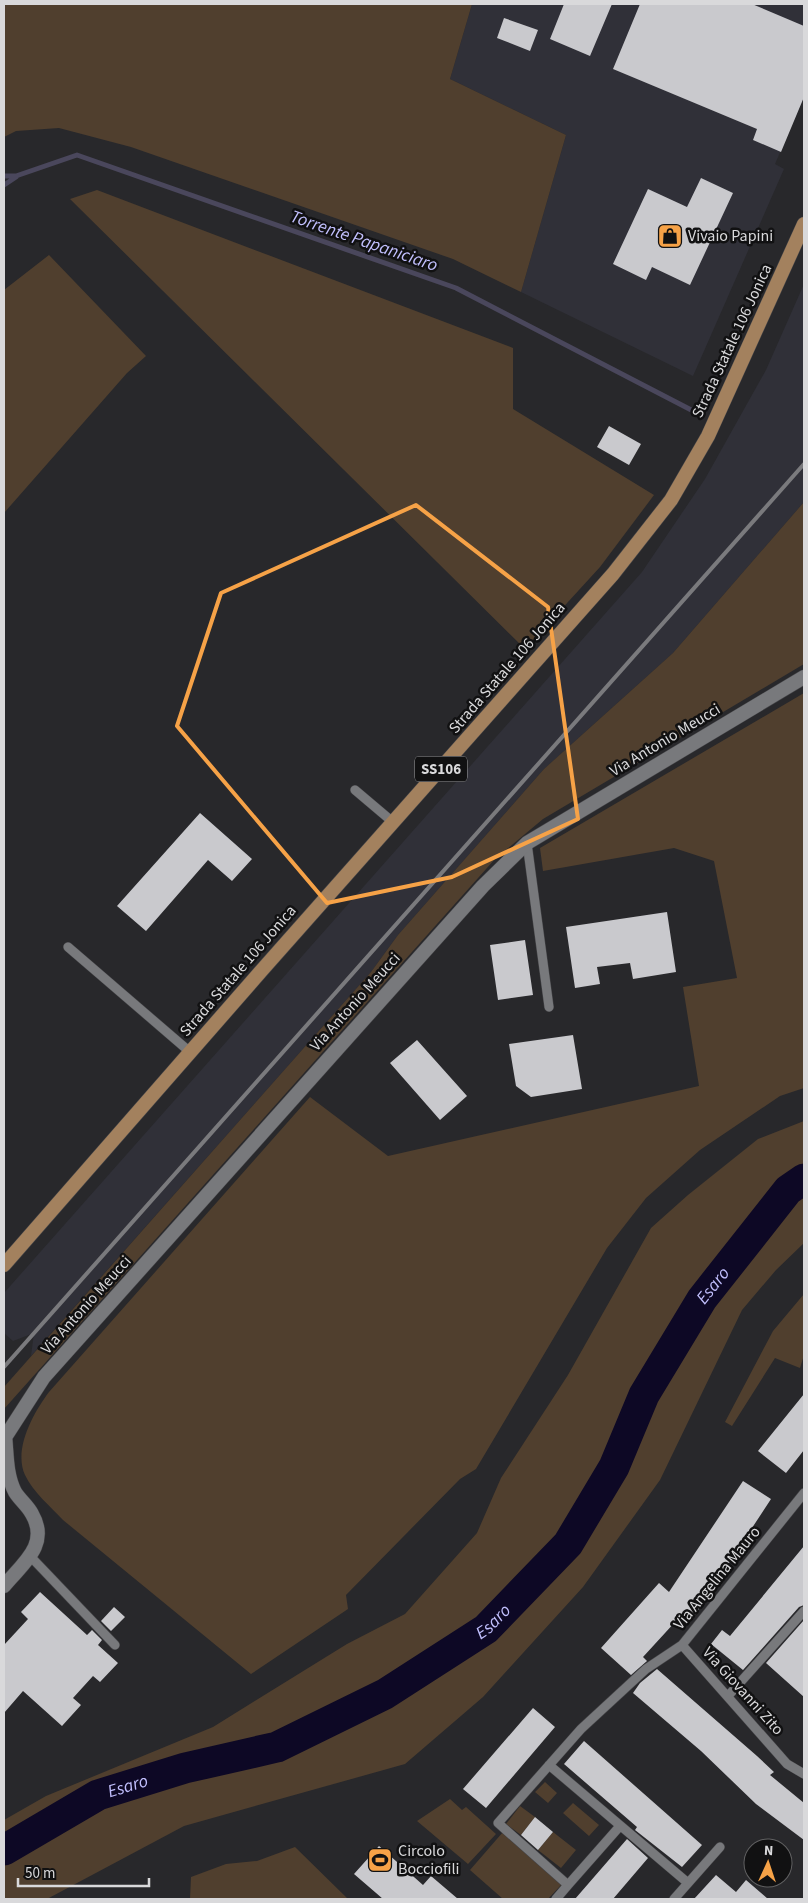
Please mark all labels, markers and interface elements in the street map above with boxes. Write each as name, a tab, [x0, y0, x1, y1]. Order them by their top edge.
water label: Torrente Papaniciaro	[287, 204, 441, 278]
shop icon: Vivaio Papini	[657, 223, 683, 249]
place label: Vivaio Papini	[688, 225, 773, 247]
street label: Strada Statale 106 Jonica	[687, 260, 777, 422]
street label: Strada Statale 106 Jonica	[444, 598, 570, 738]
street label: Via Antonio Meucci	[605, 698, 725, 782]
road number: SS106	[415, 756, 467, 782]
street label: Strada Statale 106 Jonica	[175, 901, 301, 1041]
street label: Via Antonio Meucci	[305, 948, 405, 1056]
street label: Via Antonio Meucci	[36, 1251, 136, 1359]
water label: Esaro	[690, 1262, 735, 1309]
street label: Via Angelina Mauro	[668, 1522, 766, 1634]
water label: Esaro	[471, 1598, 516, 1645]
street label: Via Giovanni Zito	[697, 1642, 789, 1740]
water label: Esaro	[104, 1768, 151, 1804]
north arrow	[743, 1838, 793, 1888]
place label: Circolo Bocciofili	[398, 1840, 460, 1880]
text: N	[763, 1841, 774, 1861]
sports icon: Circolo Bocciofili	[367, 1847, 393, 1873]
scale bar	[18, 1856, 149, 1888]
text: 50 m	[25, 1863, 55, 1884]

